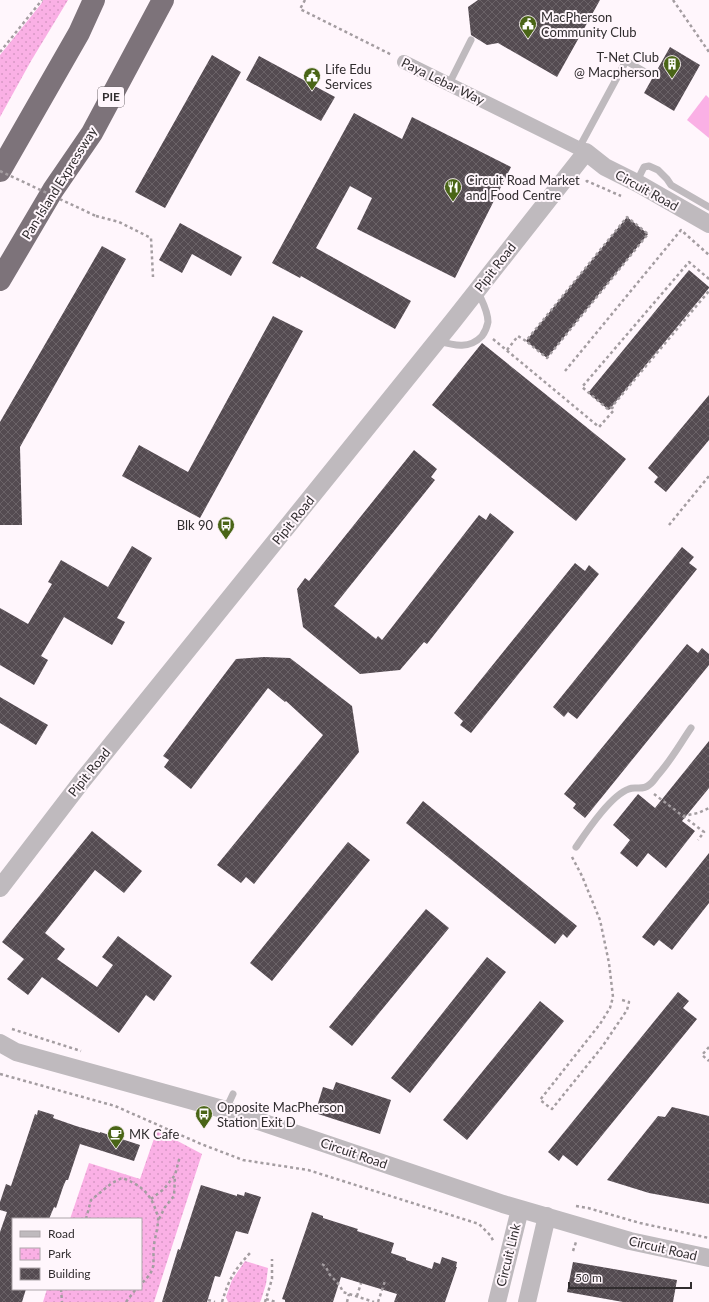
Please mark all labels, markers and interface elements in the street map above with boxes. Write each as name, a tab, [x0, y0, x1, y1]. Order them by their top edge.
place label: MacPherson Community Club	[541, 9, 637, 40]
public building icon: MacPherson Community Club	[518, 14, 538, 39]
place label: T-Net Club @ Macpherson	[574, 49, 659, 80]
street label: Paya Lebar Way	[399, 54, 487, 108]
building icon: T-Net Club @ Macpherson	[662, 54, 682, 79]
place label: Life Edu Services	[325, 61, 372, 92]
public building icon: Life Edu Services	[302, 66, 322, 91]
road number: PIE	[98, 87, 124, 107]
street label: Pan-Island Expressway	[18, 124, 100, 242]
street label: Circuit Road	[613, 166, 681, 214]
place label: Circuit Road Market and Food Centre	[466, 172, 580, 203]
restaurant icon: Circuit Road Market and Food Centre	[443, 177, 463, 202]
street label: Pipit Road	[471, 239, 519, 295]
street label: Pipit Road	[268, 492, 318, 548]
bus stop icon: Blk 90	[216, 515, 236, 540]
place label: Blk 90	[177, 517, 213, 533]
street label: Pipit Road	[64, 744, 114, 800]
place label: Opposite MacPherson Station Exit D	[217, 1099, 344, 1130]
bus stop icon: Opposite MacPherson Station Exit D	[194, 1104, 214, 1129]
cafe icon: MK Cafe	[106, 1124, 126, 1149]
place label: MK Cafe	[129, 1126, 179, 1142]
street label: Circuit Road	[318, 1134, 390, 1172]
legend	[12, 1218, 142, 1290]
street label: Circuit Link	[492, 1221, 524, 1288]
text: Road	[48, 1226, 75, 1241]
street label: Circuit Road	[627, 1232, 699, 1264]
text: Park	[48, 1246, 72, 1261]
scale bar	[569, 1264, 691, 1290]
text: Building	[48, 1266, 91, 1281]
text: 50 m	[575, 1270, 602, 1285]

